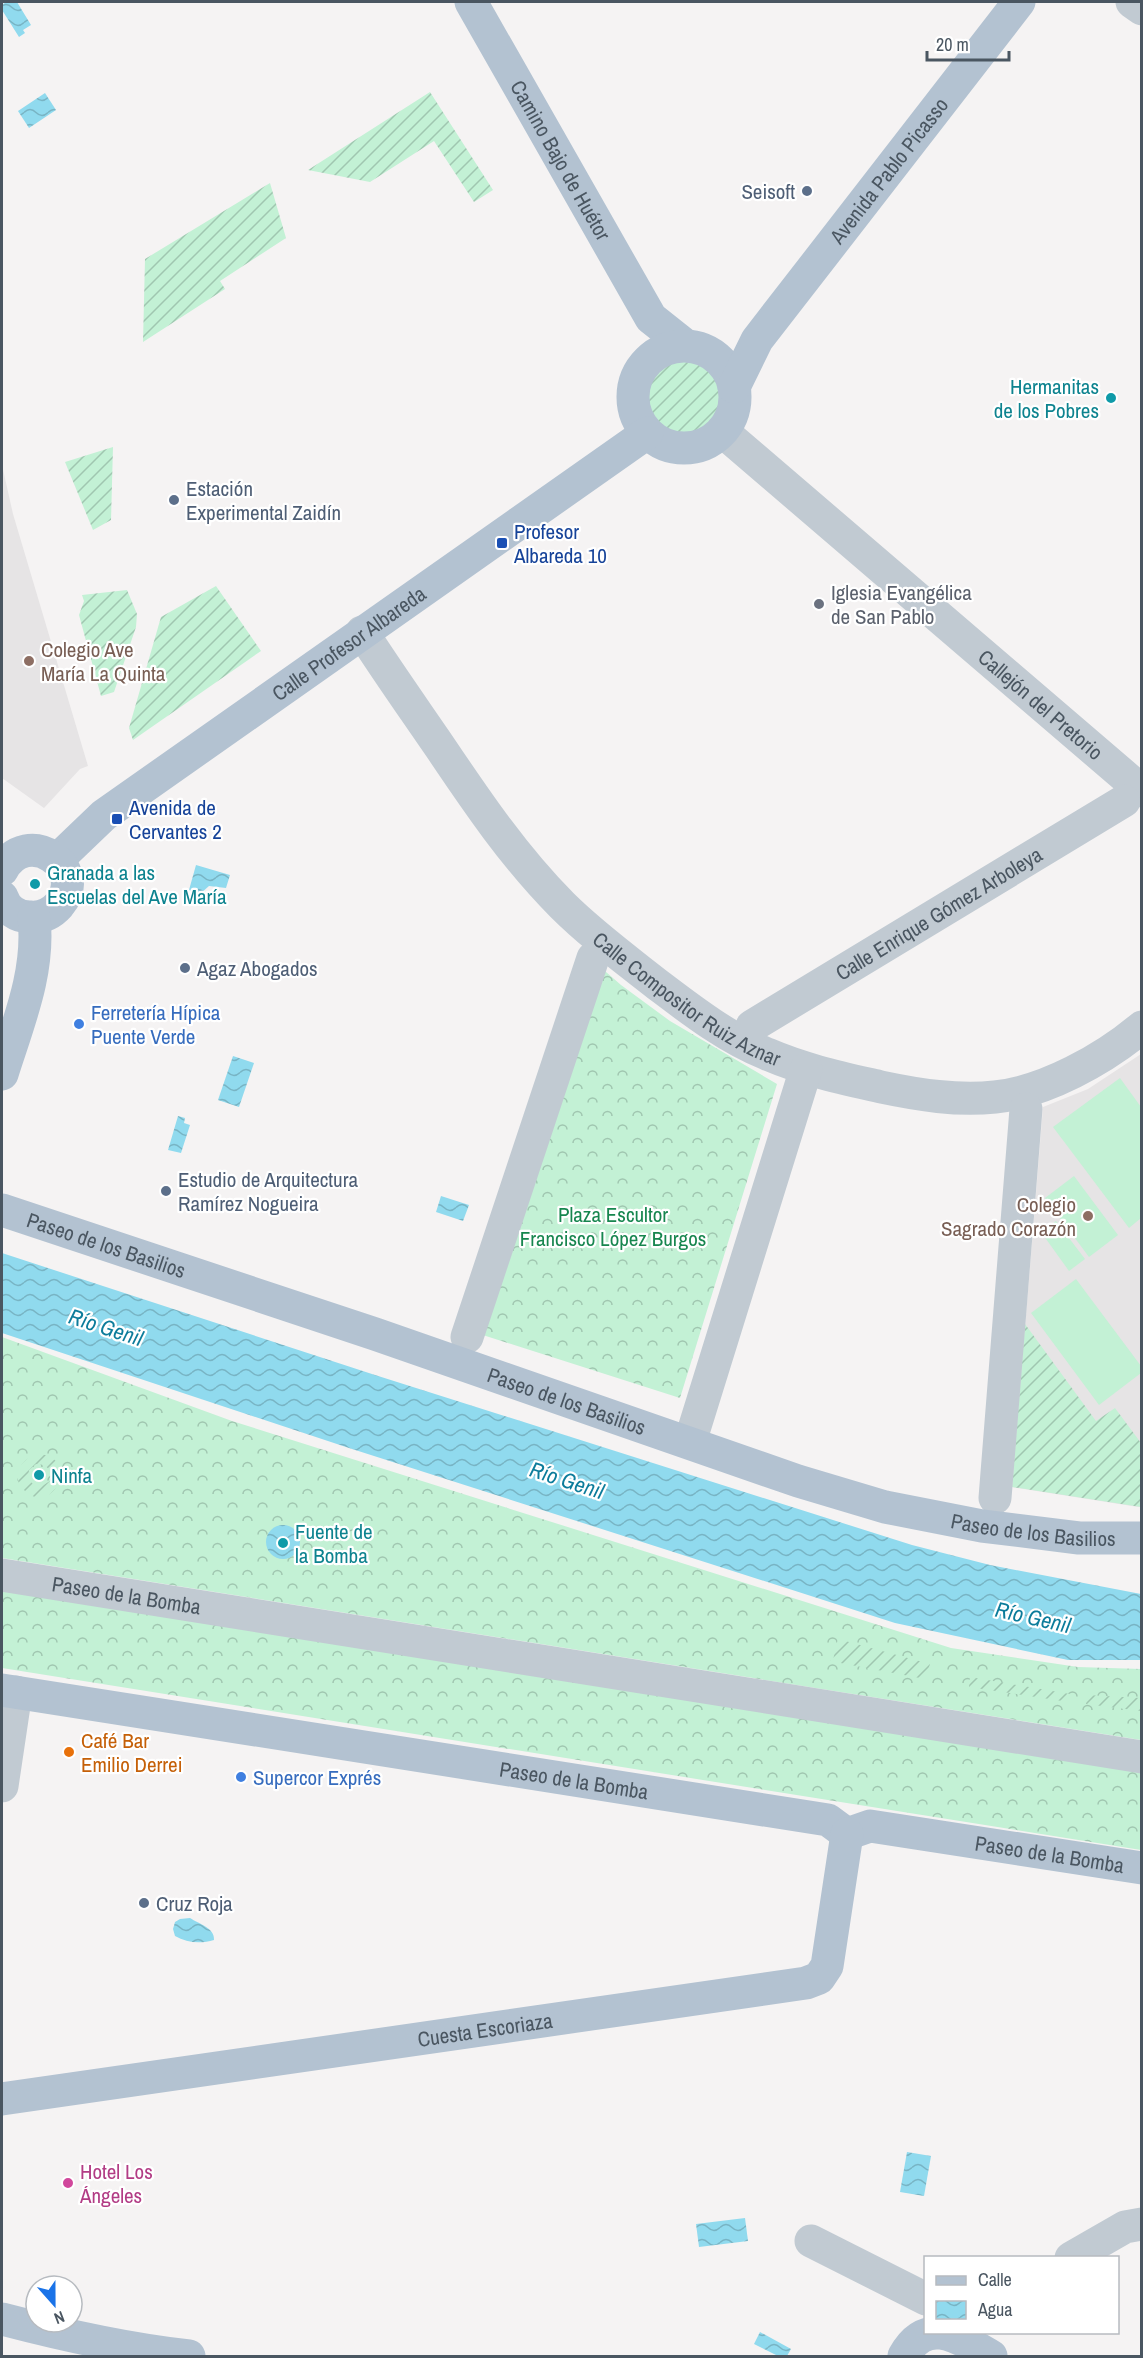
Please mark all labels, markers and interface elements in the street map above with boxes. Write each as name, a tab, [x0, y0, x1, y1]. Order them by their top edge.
scale bar	[927, 24, 1010, 62]
text: 20 m	[936, 32, 969, 57]
street label: Camino Bajo de Huétor	[504, 75, 618, 246]
street label: Avenida Pablo Picasso	[822, 91, 954, 250]
place label: Seisoft	[741, 177, 795, 206]
marker: Seisoft	[800, 184, 814, 198]
place label: Hermanitas de los Pobres	[994, 372, 1099, 425]
marker: Hermanitas de los Pobres	[1104, 391, 1118, 405]
place label: Estación Experimental Zaidín	[186, 474, 341, 527]
marker: Estación Experimental Zaidín	[167, 493, 181, 507]
place label: Profesor Albareda 10	[513, 517, 607, 570]
marker: Profesor Albareda 10	[495, 536, 509, 550]
place label: Iglesia Evangélica de San Pablo	[831, 578, 972, 631]
street label: Calle Profesor Albareda	[266, 579, 432, 707]
marker: Iglesia Evangélica de San Pablo	[812, 597, 826, 611]
place label: Colegio Ave María La Quinta	[41, 635, 166, 688]
street label: Callejón del Pretorio	[972, 643, 1110, 766]
marker: Colegio Ave María La Quinta	[22, 654, 36, 668]
place label: Avenida de Cervantes 2	[128, 793, 222, 846]
marker: Avenida de Cervantes 2	[110, 812, 124, 826]
street label: Calle Enrique Gómez Arboleya	[830, 839, 1048, 987]
place label: Granada a las Escuelas del Ave María	[47, 858, 227, 911]
marker: Granada a las Escuelas del Ave María	[28, 877, 42, 891]
street label: Calle Compositor Ruiz Aznar	[587, 925, 785, 1073]
place label: Agaz Abogados	[196, 954, 318, 983]
marker: Agaz Abogados	[178, 961, 192, 975]
place label: Ferretería Hípica Puente Verde	[91, 998, 221, 1051]
marker: Ferretería Hípica Puente Verde	[72, 1017, 86, 1031]
place label: Estudio de Arquitectura Ramírez Nogueira	[178, 1165, 358, 1218]
marker: Estudio de Arquitectura Ramírez Nogueira	[159, 1184, 173, 1198]
place label: Colegio Sagrado Corazón	[941, 1190, 1076, 1243]
park label: Plaza Escultor Francisco López Burgos	[520, 1200, 706, 1253]
street label: Paseo de los Basilios	[23, 1205, 190, 1285]
marker: Colegio Sagrado Corazón	[1081, 1209, 1095, 1223]
water label: Río Genil	[65, 1301, 148, 1353]
street label: Paseo de los Basilios	[484, 1360, 650, 1442]
water label: Río Genil	[526, 1454, 609, 1506]
place label: Ninfa	[51, 1461, 93, 1490]
marker: Ninfa	[32, 1468, 46, 1482]
street label: Paseo de los Basilios	[948, 1506, 1116, 1553]
place label: Fuente de la Bomba	[295, 1517, 373, 1570]
marker: Fuente de la Bomba	[276, 1536, 290, 1550]
street label: Paseo de la Bomba	[50, 1569, 203, 1621]
water label: Río Genil	[992, 1594, 1074, 1640]
place label: Café Bar Emilio Derrei	[81, 1726, 182, 1779]
marker: Café Bar Emilio Derrei	[62, 1745, 76, 1759]
street label: Paseo de la Bomba	[497, 1754, 651, 1806]
place label: Supercor Exprés	[253, 1763, 381, 1792]
marker: Supercor Exprés	[234, 1770, 248, 1784]
street label: Paseo de la Bomba	[973, 1828, 1126, 1880]
place label: Cruz Roja	[156, 1889, 233, 1918]
marker: Cruz Roja	[137, 1896, 151, 1910]
street label: Cuesta Escoriaza	[416, 2005, 555, 2053]
place label: Hotel Los Ángeles	[79, 2157, 153, 2210]
marker: Hotel Los Ángeles	[61, 2176, 75, 2190]
legend	[924, 2256, 1119, 2334]
text: Calle	[978, 2267, 1012, 2292]
north arrow	[24, 2274, 84, 2334]
text: Agua	[977, 2297, 1012, 2322]
text: N	[51, 2306, 68, 2330]

